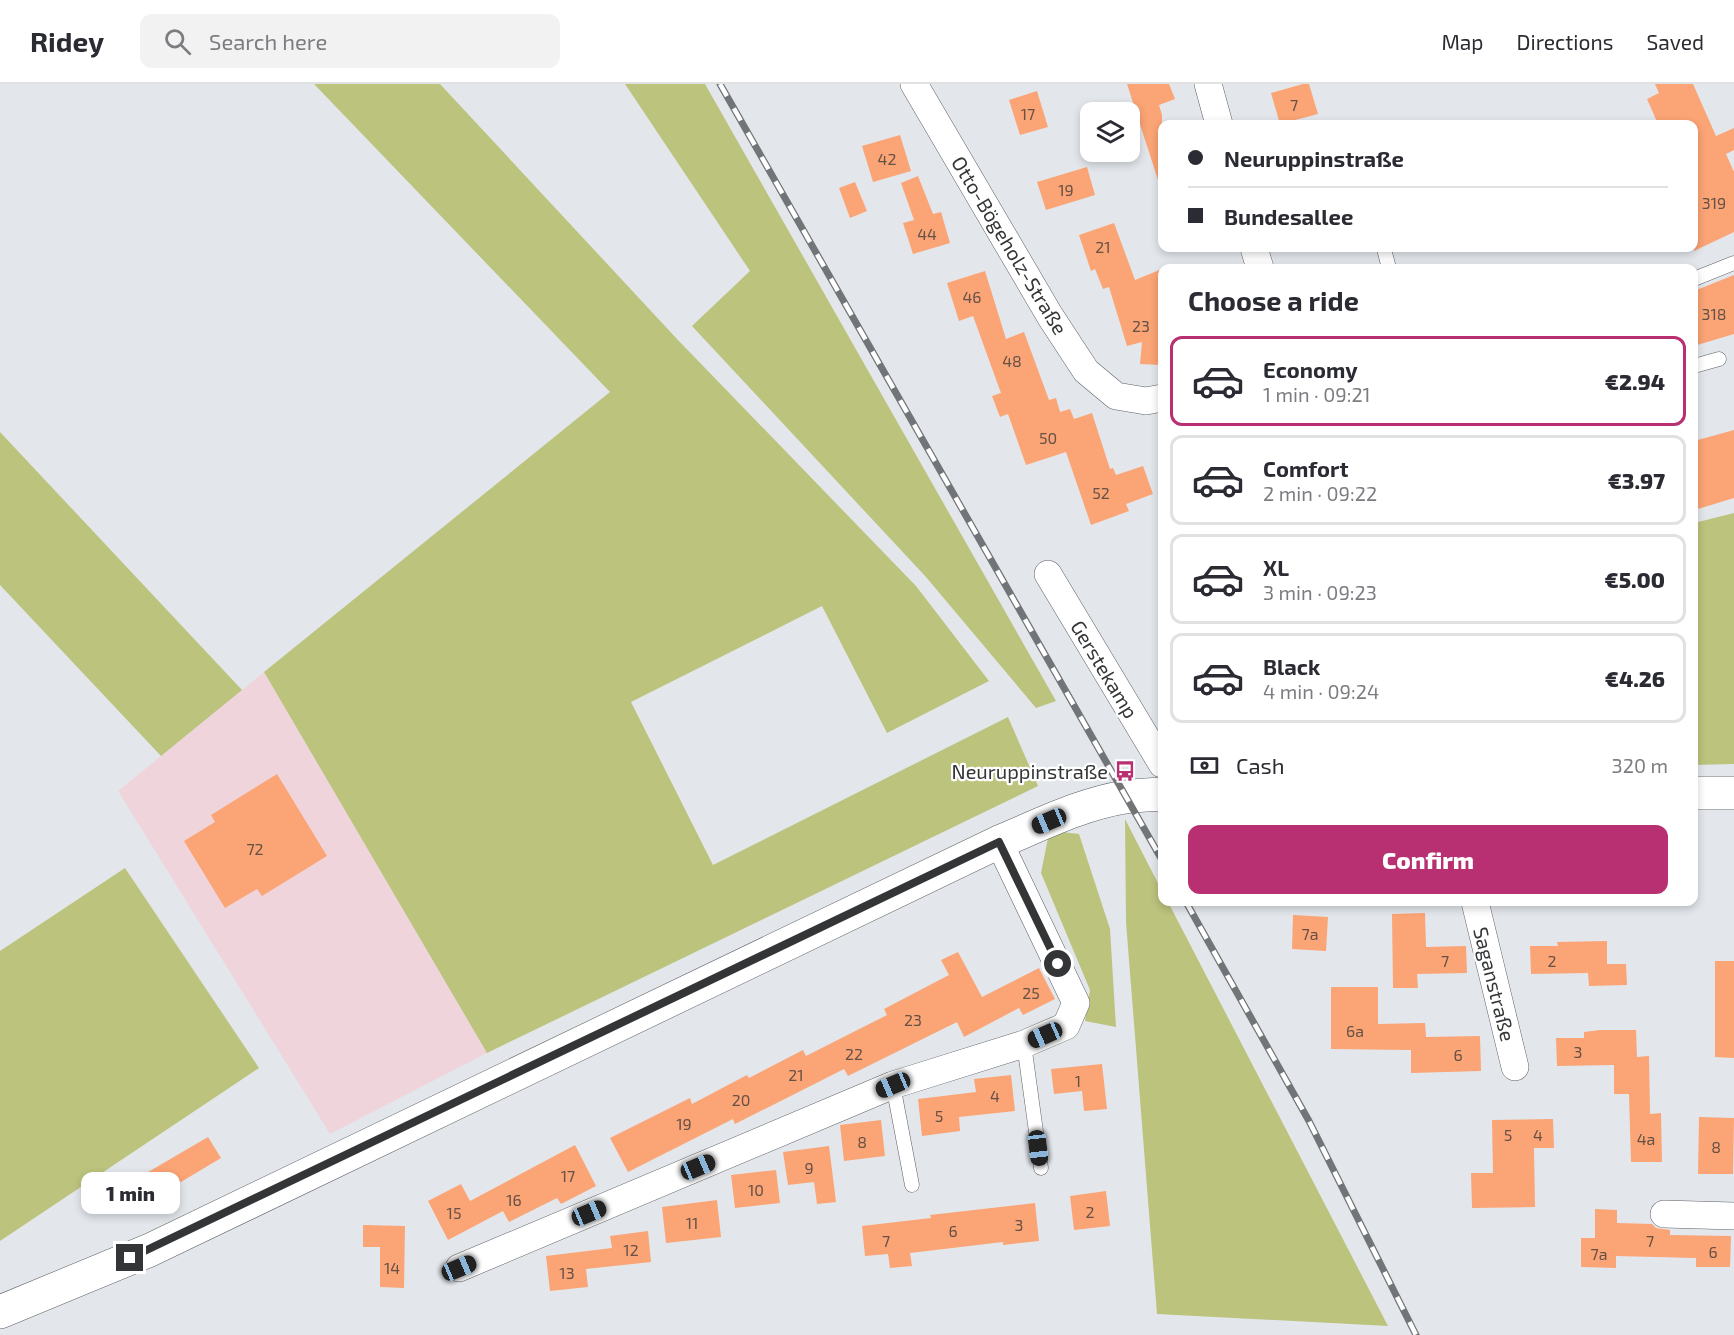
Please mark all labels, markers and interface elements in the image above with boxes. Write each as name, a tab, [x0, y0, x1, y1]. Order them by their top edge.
search box	[140, 14, 560, 68]
text: Ridey	[30, 24, 104, 58]
icon: search	[161, 25, 194, 58]
text: Search here	[209, 28, 327, 54]
text: Map	[1441, 29, 1484, 54]
text: Directions	[1517, 29, 1613, 54]
text: Saved	[1646, 29, 1704, 54]
house number: 7	[1290, 95, 1298, 114]
map controls	[1080, 102, 1140, 162]
button: layers	[1080, 102, 1140, 162]
house number: 17	[1021, 104, 1035, 123]
text: Neuruppinstraße	[1224, 145, 1404, 171]
house number: 42	[878, 149, 896, 168]
street label: Otto-Bögeholz-Straße	[947, 151, 1073, 339]
house number: 19	[1058, 180, 1074, 199]
house number: 319	[1702, 193, 1726, 212]
text: Bundesallee	[1224, 203, 1353, 229]
house number: 44	[917, 224, 937, 243]
house number: 21	[1095, 237, 1111, 256]
text: Choose a ride	[1188, 284, 1359, 316]
house number: 46	[963, 287, 982, 306]
house number: 318	[1702, 304, 1726, 323]
house number: 23	[1132, 316, 1150, 335]
house number: 48	[1002, 351, 1022, 370]
icon: car	[1191, 354, 1245, 408]
text: Economy	[1263, 356, 1358, 382]
text: €2.94	[1605, 368, 1665, 394]
text: 1 min · 09:21	[1263, 382, 1371, 406]
house number: 50	[1039, 428, 1057, 447]
icon: car	[1191, 453, 1245, 507]
text: Comfort	[1263, 455, 1348, 481]
text: €3.97	[1608, 467, 1665, 493]
text: 2 min · 09:22	[1263, 481, 1377, 505]
house number: 52	[1092, 483, 1110, 502]
icon: car	[1191, 552, 1245, 606]
text: XL	[1263, 554, 1289, 580]
text: €5.00	[1605, 566, 1665, 592]
text: 3 min · 09:23	[1263, 580, 1377, 604]
street label: Gerstekamp	[1066, 616, 1144, 722]
icon: car	[1191, 651, 1245, 705]
text: Black	[1263, 653, 1320, 679]
text: €4.26	[1605, 665, 1665, 691]
text: 4 min · 09:24	[1263, 679, 1379, 703]
icon: cash	[1188, 749, 1221, 782]
text: Cash	[1236, 752, 1285, 778]
text: 320 m	[1612, 753, 1668, 777]
place label: Neuruppinstraße	[952, 759, 1108, 783]
bus stop icon: Neuruppinstraße	[1113, 759, 1137, 783]
car	[1029, 806, 1069, 836]
button: Confirm	[1188, 825, 1668, 894]
house number: 72	[246, 839, 264, 858]
house number: 7a	[1302, 924, 1318, 943]
street label: Saganstraße	[1469, 924, 1521, 1044]
route start	[1044, 950, 1071, 977]
house number: 7	[1441, 951, 1449, 970]
house number: 2	[1548, 951, 1557, 970]
house number: 25	[1022, 983, 1040, 1002]
house number: 23	[904, 1010, 922, 1029]
car	[1025, 1019, 1065, 1051]
house number: 6a	[1346, 1021, 1364, 1040]
house number: 3	[1574, 1042, 1582, 1061]
house number: 22	[845, 1044, 863, 1063]
house number: 6	[1453, 1045, 1463, 1064]
house number: 21	[788, 1065, 804, 1084]
car	[873, 1070, 913, 1100]
house number: 1	[1075, 1071, 1081, 1090]
house number: 4	[990, 1086, 1000, 1105]
house number: 20	[732, 1090, 750, 1109]
house number: 5	[935, 1106, 943, 1125]
house number: 19	[676, 1114, 692, 1133]
house number: 5	[1504, 1125, 1512, 1144]
house number: 4	[1533, 1125, 1543, 1144]
car	[1027, 1129, 1049, 1167]
house number: 4a	[1637, 1129, 1655, 1148]
house number: 8	[857, 1132, 867, 1151]
house number: 8	[1711, 1137, 1721, 1156]
car	[678, 1152, 718, 1182]
house number: 9	[804, 1158, 814, 1177]
house number: 17	[561, 1166, 575, 1185]
callout: 1 min	[80, 1171, 180, 1213]
house number: 10	[748, 1180, 764, 1199]
text: 1 min	[106, 1181, 155, 1205]
house number: 16	[506, 1190, 522, 1209]
car	[569, 1198, 609, 1228]
house number: 2	[1086, 1202, 1095, 1221]
house number: 15	[447, 1203, 461, 1222]
house number: 11	[686, 1213, 698, 1232]
house number: 3	[1015, 1215, 1023, 1234]
house number: 6	[948, 1221, 958, 1240]
house number: 7	[882, 1231, 890, 1250]
house number: 7	[1646, 1231, 1654, 1250]
house number: 12	[623, 1240, 639, 1259]
house number: 6	[1708, 1242, 1718, 1261]
route end	[116, 1244, 143, 1271]
house number: 7a	[1591, 1244, 1607, 1263]
car	[439, 1253, 479, 1283]
house number: 14	[384, 1258, 400, 1277]
house number: 13	[559, 1263, 575, 1282]

